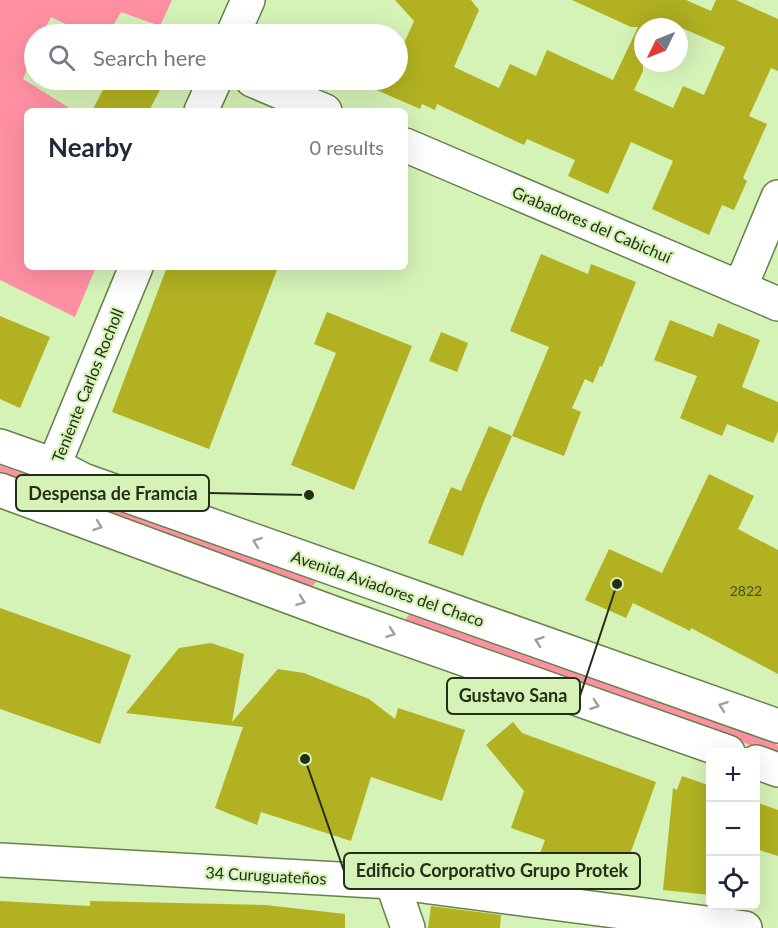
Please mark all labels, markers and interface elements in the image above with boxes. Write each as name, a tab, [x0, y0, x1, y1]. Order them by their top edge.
north arrow	[634, 18, 688, 72]
search box	[24, 24, 408, 90]
icon: search	[45, 41, 78, 74]
text: Search here	[93, 44, 206, 71]
text: Nearby	[48, 131, 133, 163]
text: 0 results	[309, 135, 384, 159]
street label: Grabadores del Cabichuí	[510, 182, 676, 267]
street label: Teniente Carlos Rocholl	[47, 305, 127, 465]
callout: Despensa de Framcia	[16, 475, 209, 511]
text: Despensa de Framcia	[28, 482, 198, 504]
one-way arrow	[92, 518, 103, 531]
one-way arrow	[252, 536, 263, 549]
street label: Avenida Aviadores del Chaco	[289, 546, 487, 630]
house number: 2822	[730, 582, 762, 599]
one-way arrow	[295, 593, 305, 606]
one-way arrow	[385, 626, 396, 639]
one-way arrow	[534, 636, 545, 649]
callout: Gustavo Sana	[447, 678, 580, 714]
text: Gustavo Sana	[459, 684, 567, 706]
one-way arrow	[589, 698, 600, 711]
one-way arrow	[718, 701, 729, 714]
map controls	[706, 748, 760, 910]
button: +	[706, 748, 760, 802]
button: −	[706, 802, 760, 856]
callout: Edificio Corporativo Grupo Protek	[344, 853, 640, 889]
button: locate	[706, 856, 760, 910]
text: Edificio Corporativo Grupo Protek	[356, 859, 628, 881]
street label: 34 Curuguateños	[205, 862, 327, 888]

